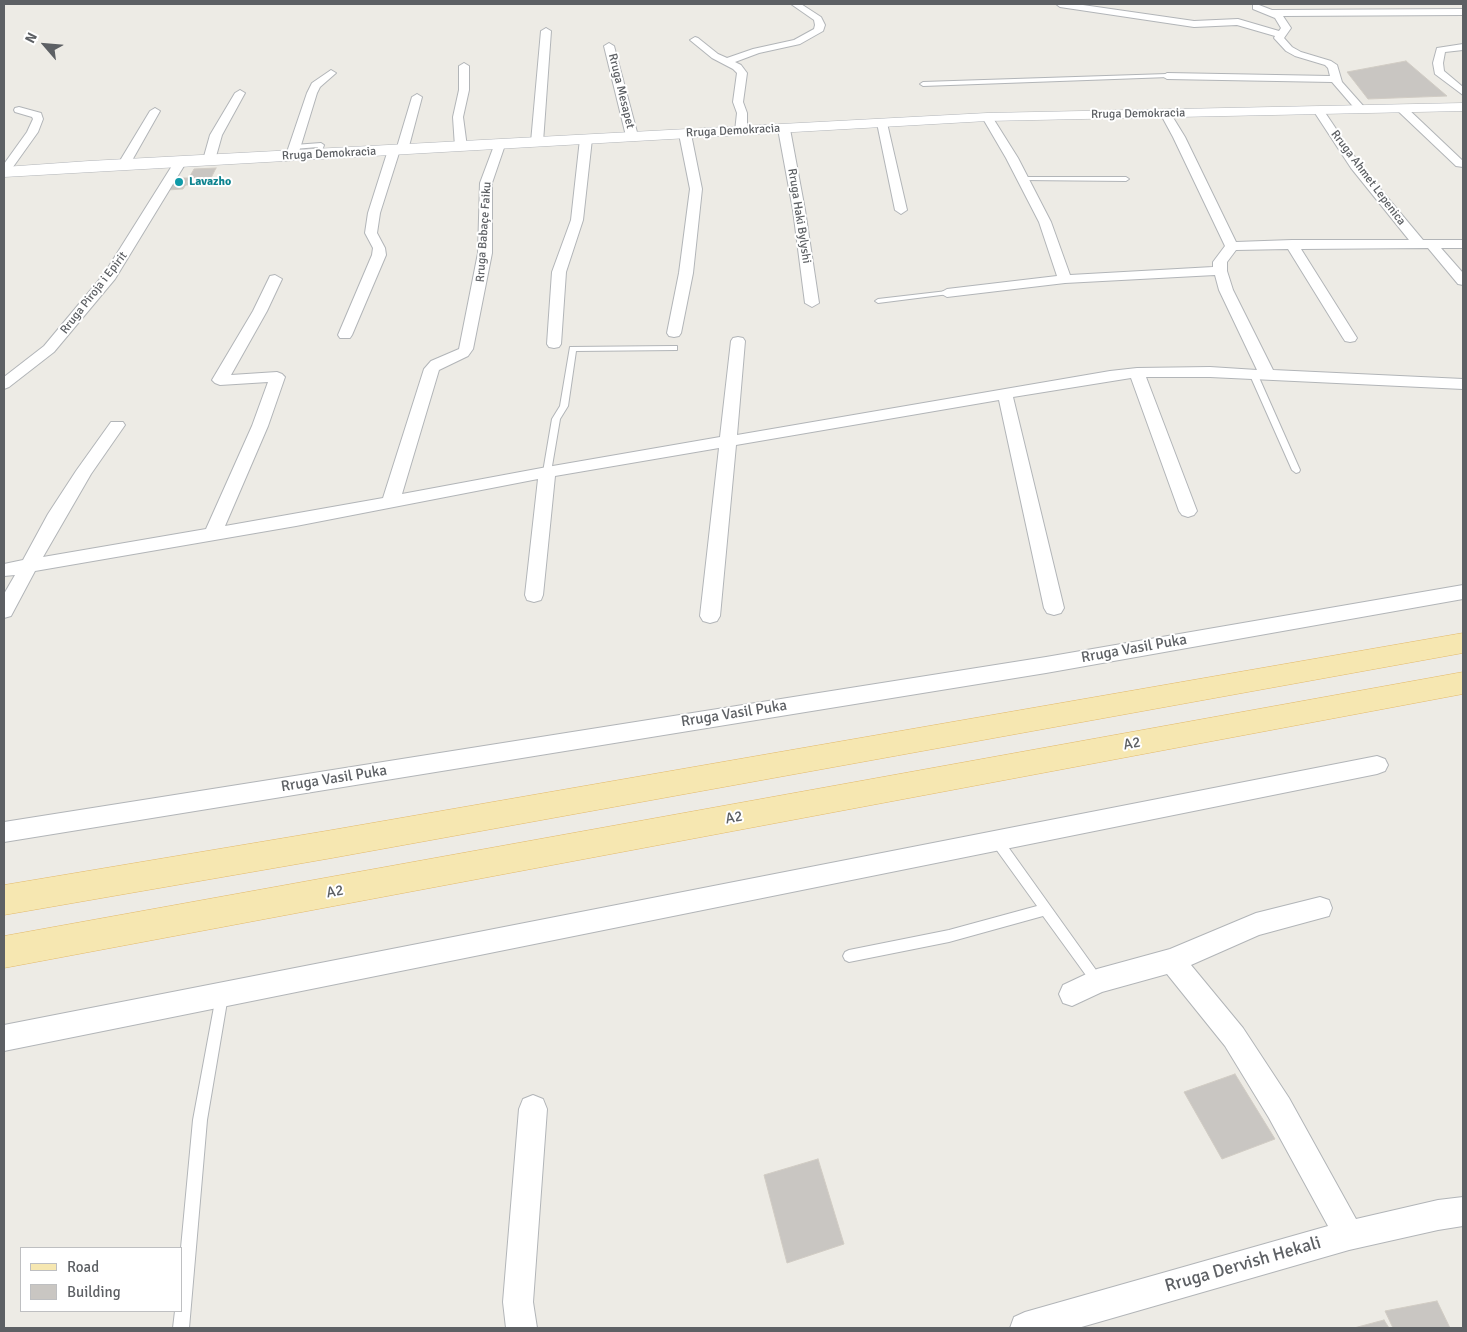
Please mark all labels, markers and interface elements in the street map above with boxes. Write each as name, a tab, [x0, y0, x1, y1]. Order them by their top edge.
north arrow	[20, 20, 70, 70]
text: N	[21, 30, 41, 46]
street label: Rruga Mesapet	[605, 52, 637, 130]
street label: Rruga Demokracia	[1091, 106, 1185, 122]
street label: Rruga Demokracia	[686, 121, 780, 141]
street label: Rruga Ahmet Lepenica	[1328, 128, 1408, 228]
street label: Rruga Demokracia	[282, 144, 376, 164]
street label: Rruga Haki Bylyshi	[784, 167, 814, 265]
place label: Lavazho	[189, 175, 231, 189]
marker: Lavazho	[173, 176, 185, 188]
street label: Rruga Babaçe Faiku	[473, 181, 495, 283]
street label: Rruga Piroja i Epirit	[58, 249, 130, 337]
street label: Rruga Vasil Puka	[1080, 631, 1188, 667]
street label: Rruga Vasil Puka	[680, 697, 788, 731]
street label: A2	[1122, 734, 1142, 754]
street label: Rruga Vasil Puka	[280, 762, 388, 796]
street label: A2	[724, 808, 744, 828]
street label: A2	[325, 882, 345, 902]
street label: Rruga Dervish Hekali	[1162, 1232, 1324, 1298]
legend	[20, 1247, 182, 1312]
text: Road	[67, 1258, 99, 1276]
text: Building	[67, 1283, 121, 1301]

